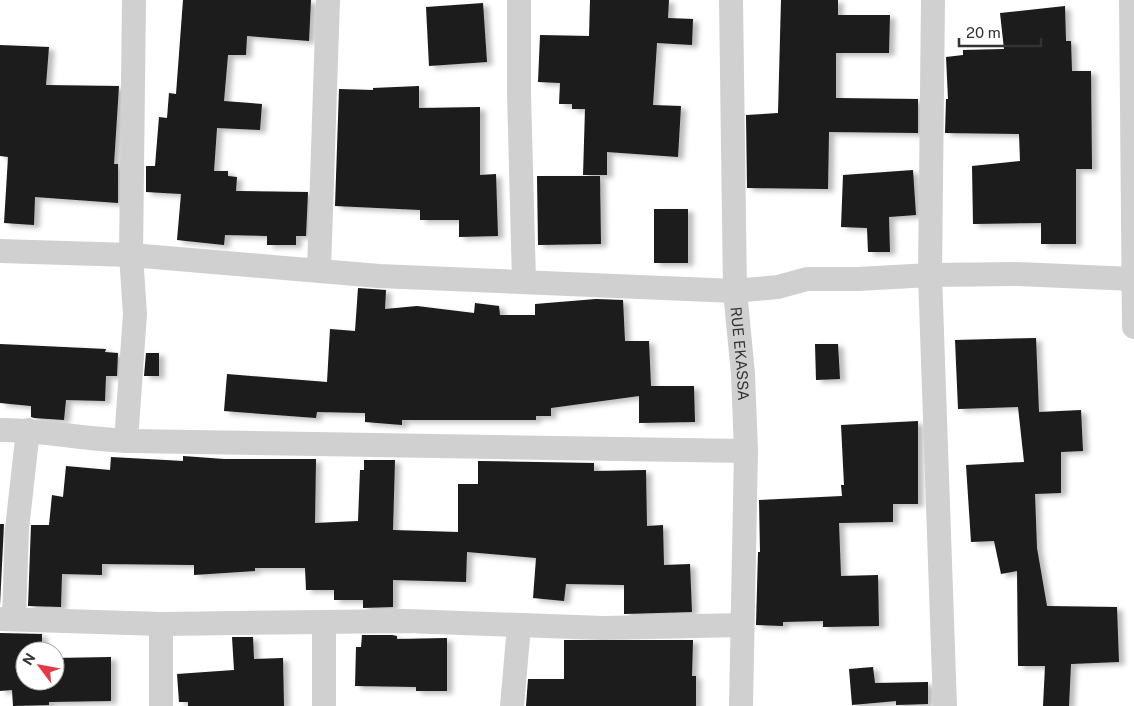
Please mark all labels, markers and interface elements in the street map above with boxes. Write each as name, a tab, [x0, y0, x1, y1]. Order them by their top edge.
scale bar	[959, 15, 1042, 47]
text: 20 m	[966, 24, 1001, 41]
street label: RUE EKASSA	[728, 306, 753, 401]
north arrow	[15, 641, 65, 691]
text: N	[19, 650, 39, 668]

